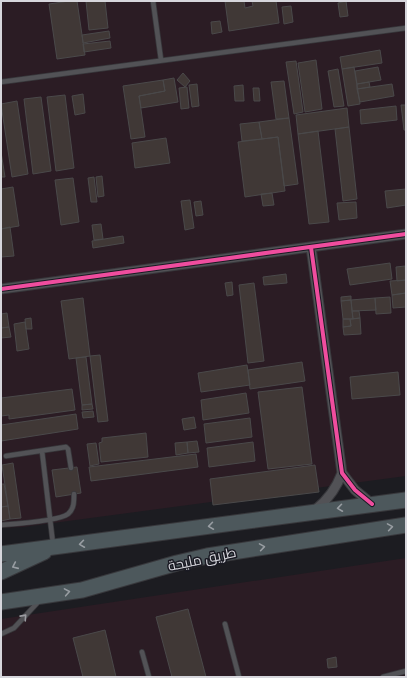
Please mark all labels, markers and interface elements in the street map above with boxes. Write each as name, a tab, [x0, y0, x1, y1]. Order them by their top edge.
one-way arrow	[337, 503, 343, 512]
one-way arrow	[208, 521, 214, 530]
one-way arrow	[387, 523, 393, 532]
one-way arrow	[79, 539, 85, 548]
one-way arrow	[259, 543, 265, 552]
street label: طريق مليحة	[166, 544, 238, 575]
one-way arrow	[12, 561, 19, 569]
one-way arrow	[64, 588, 70, 597]
one-way arrow	[19, 615, 26, 622]

